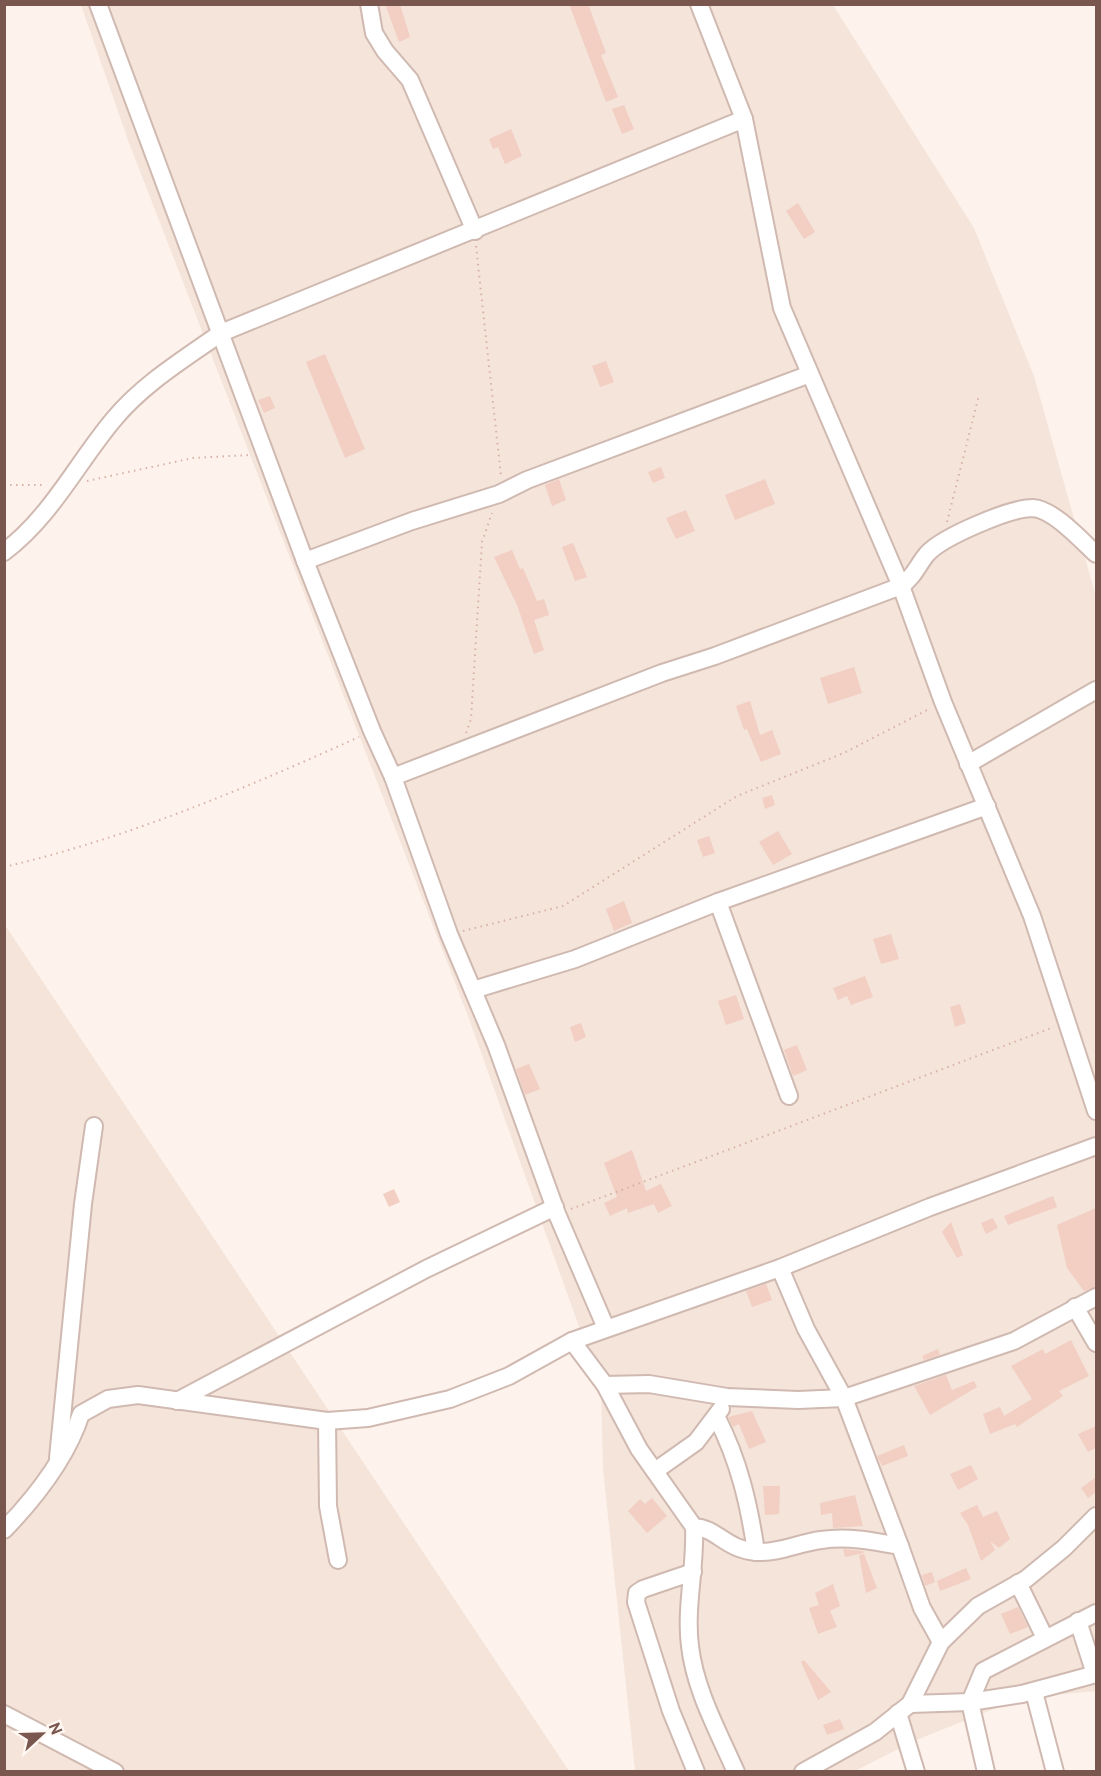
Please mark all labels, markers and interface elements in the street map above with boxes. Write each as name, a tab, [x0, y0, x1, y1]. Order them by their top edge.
north arrow	[12, 1704, 72, 1764]
text: N	[43, 1720, 65, 1738]

